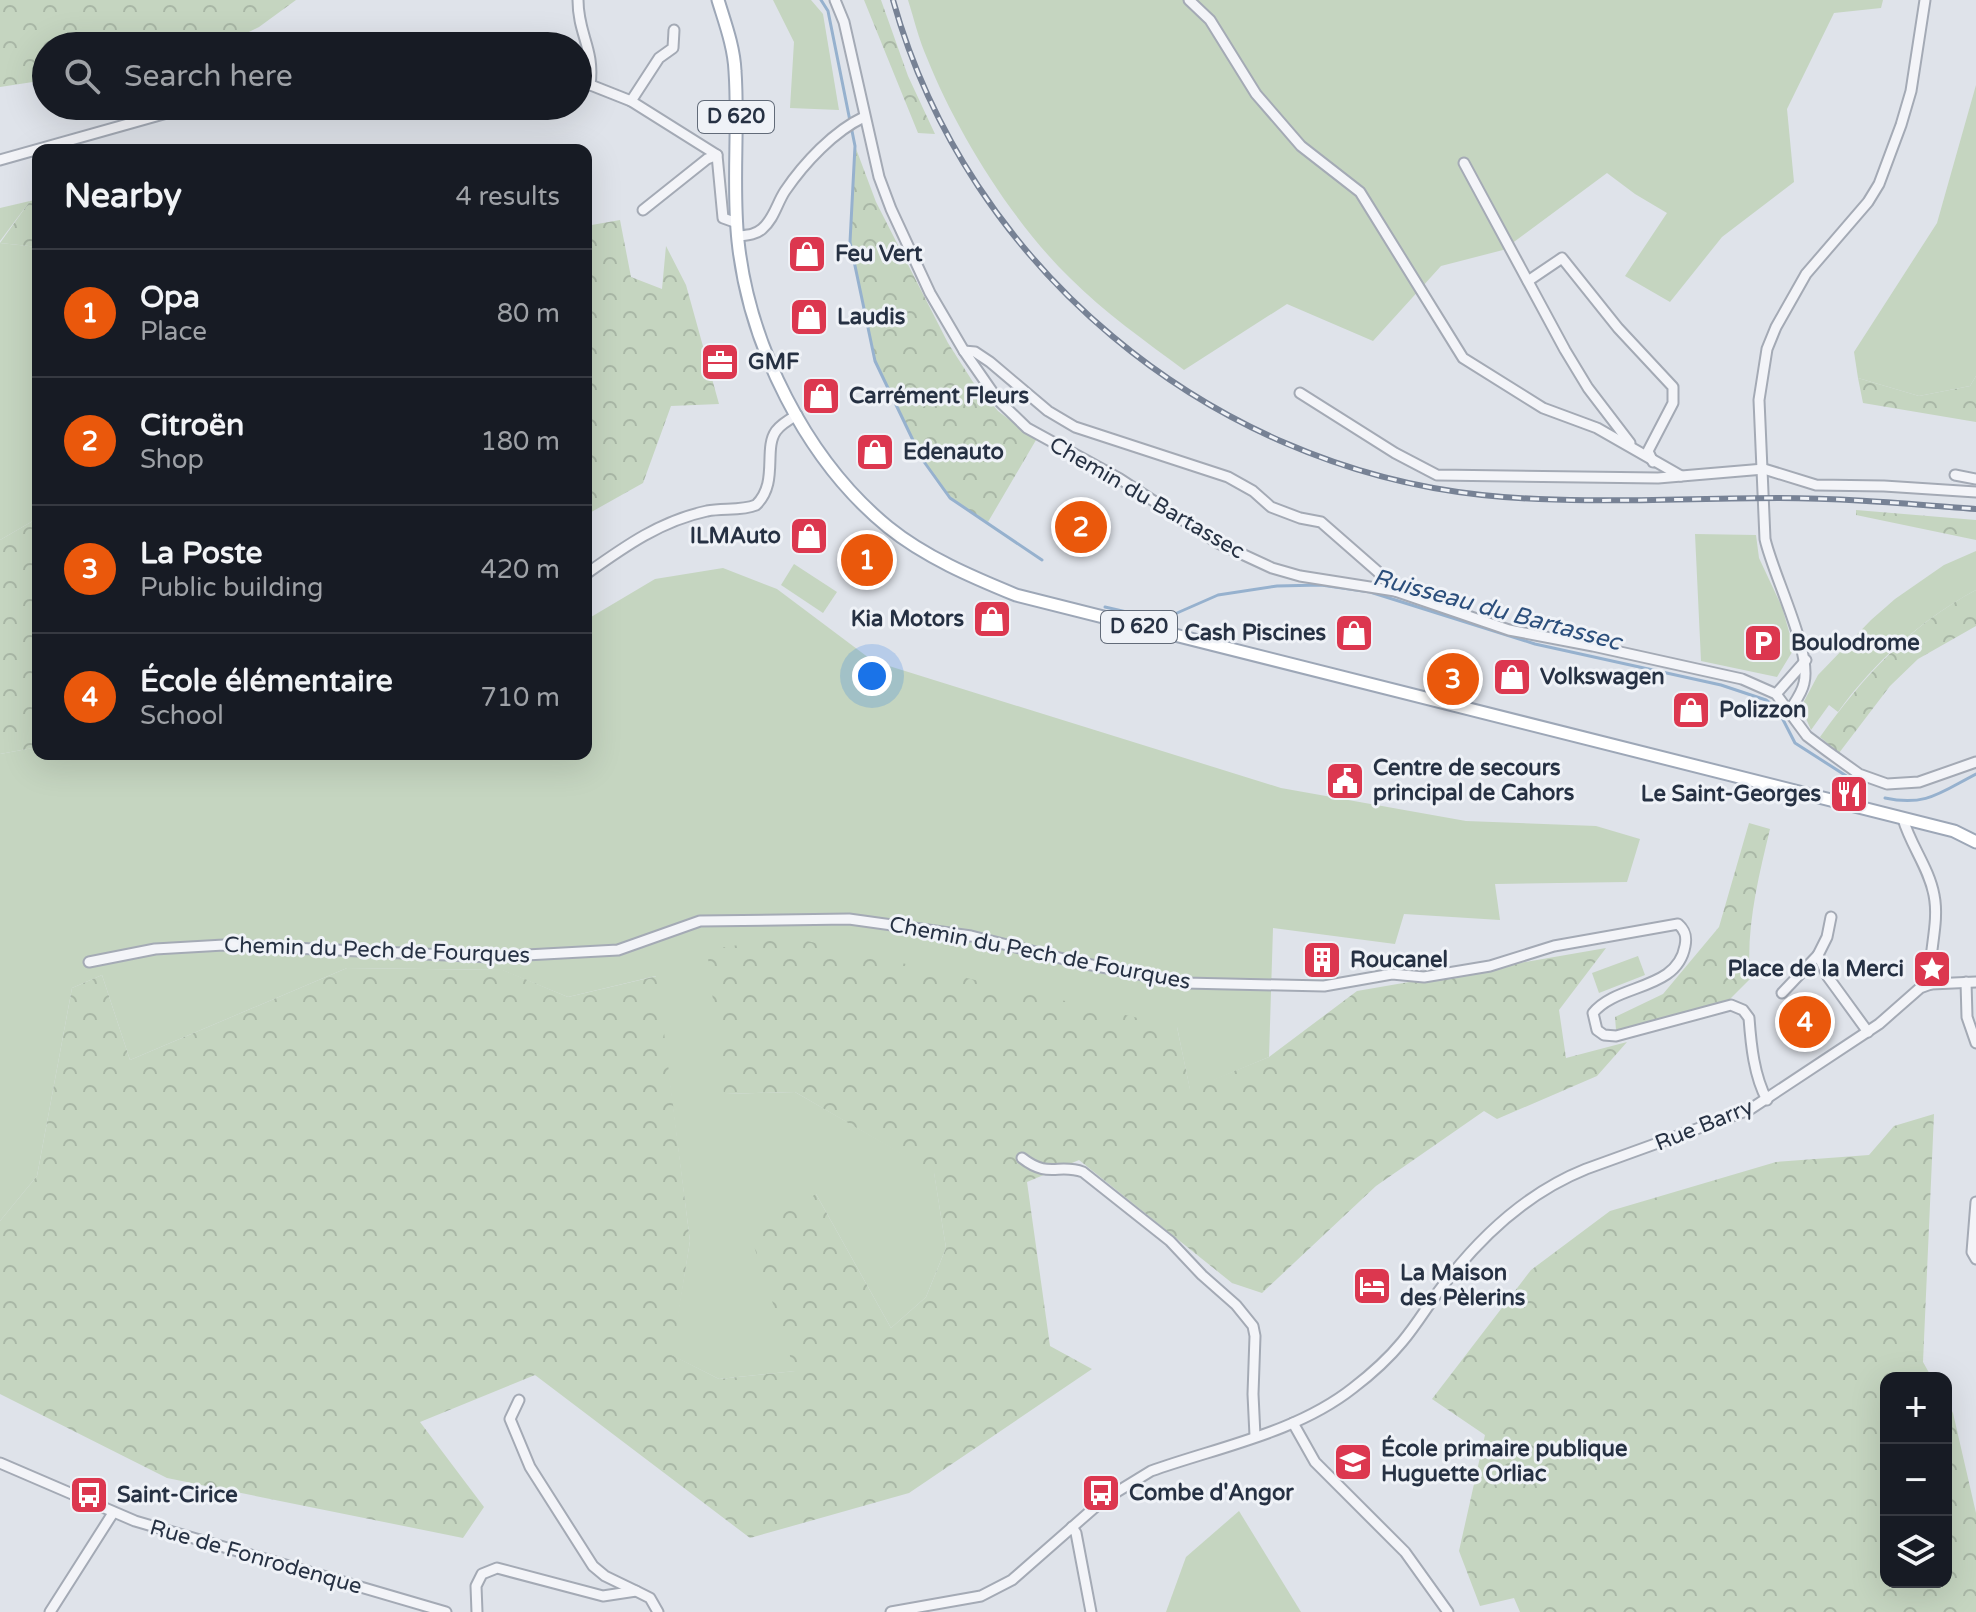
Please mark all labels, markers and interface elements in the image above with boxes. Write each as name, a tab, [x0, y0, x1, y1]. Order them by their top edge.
search box	[32, 32, 592, 120]
icon: search	[60, 54, 104, 98]
text: Search here	[124, 58, 293, 95]
road number: D 620	[698, 101, 774, 133]
text: Nearby	[64, 176, 182, 217]
text: 4 results	[455, 181, 560, 212]
shop icon: Feu Vert	[786, 233, 828, 275]
place label: Feu Vert	[835, 241, 923, 267]
text: Opa	[140, 279, 200, 316]
shop icon: Laudis	[788, 296, 830, 338]
text: 1	[82, 298, 98, 329]
text: 80 m	[497, 298, 560, 329]
place label: Laudis	[837, 304, 906, 330]
text: Place	[140, 316, 207, 347]
office icon: GMF	[699, 341, 741, 383]
place label: GMF	[748, 349, 800, 375]
shop icon: Carrément Fleurs	[800, 375, 842, 417]
place label: Carrément Fleurs	[849, 383, 1030, 409]
text: Citroën	[140, 407, 244, 444]
text: 2	[82, 426, 98, 457]
text: 180 m	[480, 426, 560, 457]
shop icon: Edenauto	[854, 431, 896, 473]
street label: Chemin du Bartassec	[1045, 431, 1249, 565]
place label: Edenauto	[903, 439, 1004, 465]
text: Shop	[140, 444, 204, 475]
pin: 2	[1055, 497, 1107, 557]
shop icon: ILMAuto	[788, 515, 830, 557]
place label: ILMAuto	[690, 523, 781, 549]
pin: 1	[841, 530, 893, 590]
text: La Poste	[140, 535, 262, 572]
text: 3	[82, 554, 98, 585]
text: 420 m	[480, 554, 560, 585]
water label: Ruisseau du Bartassec	[1370, 563, 1626, 658]
text: Public building	[140, 572, 323, 603]
shop icon: Kia Motors	[971, 598, 1013, 640]
place label: Kia Motors	[851, 606, 964, 632]
road number: D 620	[1101, 611, 1177, 643]
shop icon: Cash Piscines	[1333, 612, 1375, 654]
place label: Cash Piscines	[1184, 620, 1326, 646]
parking icon: Boulodrome	[1742, 622, 1784, 664]
place label: Boulodrome	[1791, 630, 1920, 656]
pin: 3	[1427, 649, 1479, 709]
your location	[852, 656, 892, 696]
shop icon: Volkswagen	[1491, 656, 1533, 698]
text: École élémentaire	[140, 663, 393, 700]
place label: Volkswagen	[1540, 664, 1665, 690]
text: 4	[82, 682, 98, 713]
text: 710 m	[480, 682, 560, 713]
shop icon: Polizzon	[1670, 689, 1712, 731]
place label: Polizzon	[1719, 697, 1807, 723]
text: School	[140, 700, 224, 731]
place label: Centre de secours principal de Cahors	[1373, 755, 1575, 806]
public building icon: Centre de secours principal de Cahors	[1324, 760, 1366, 802]
restaurant icon: Le Saint-Georges	[1828, 773, 1870, 815]
place label: Le Saint-Georges	[1641, 781, 1821, 807]
street label: Chemin du Pech de Fourques	[887, 911, 1193, 995]
street label: Chemin du Pech de Fourques	[223, 932, 531, 968]
building icon: Roucanel	[1301, 939, 1343, 981]
place label: Roucanel	[1350, 947, 1448, 973]
place icon: Place de la Merci	[1911, 948, 1953, 990]
place label: Place de la Merci	[1727, 956, 1904, 982]
pin: 4	[1779, 992, 1831, 1052]
street label: Rue Barry	[1651, 1093, 1757, 1156]
place label: La Maison des Pèlerins	[1400, 1260, 1526, 1311]
hotel icon: La Maison des Pèlerins	[1351, 1265, 1393, 1307]
map controls	[1880, 1372, 1952, 1588]
button: +	[1880, 1372, 1952, 1444]
place label: École primaire publique Huguette Orliac	[1381, 1435, 1627, 1487]
school or university icon: École primaire publique Huguette Orliac	[1332, 1441, 1374, 1483]
button: −	[1880, 1444, 1952, 1516]
bus stop icon: Combe d'Angor	[1080, 1472, 1122, 1514]
bus stop icon: Saint-Cirice	[68, 1474, 110, 1516]
place label: Combe d'Angor	[1129, 1480, 1294, 1506]
place label: Saint-Cirice	[117, 1482, 238, 1508]
street label: Rue de Fonrodenque	[147, 1514, 365, 1600]
button: layers	[1880, 1516, 1952, 1588]

